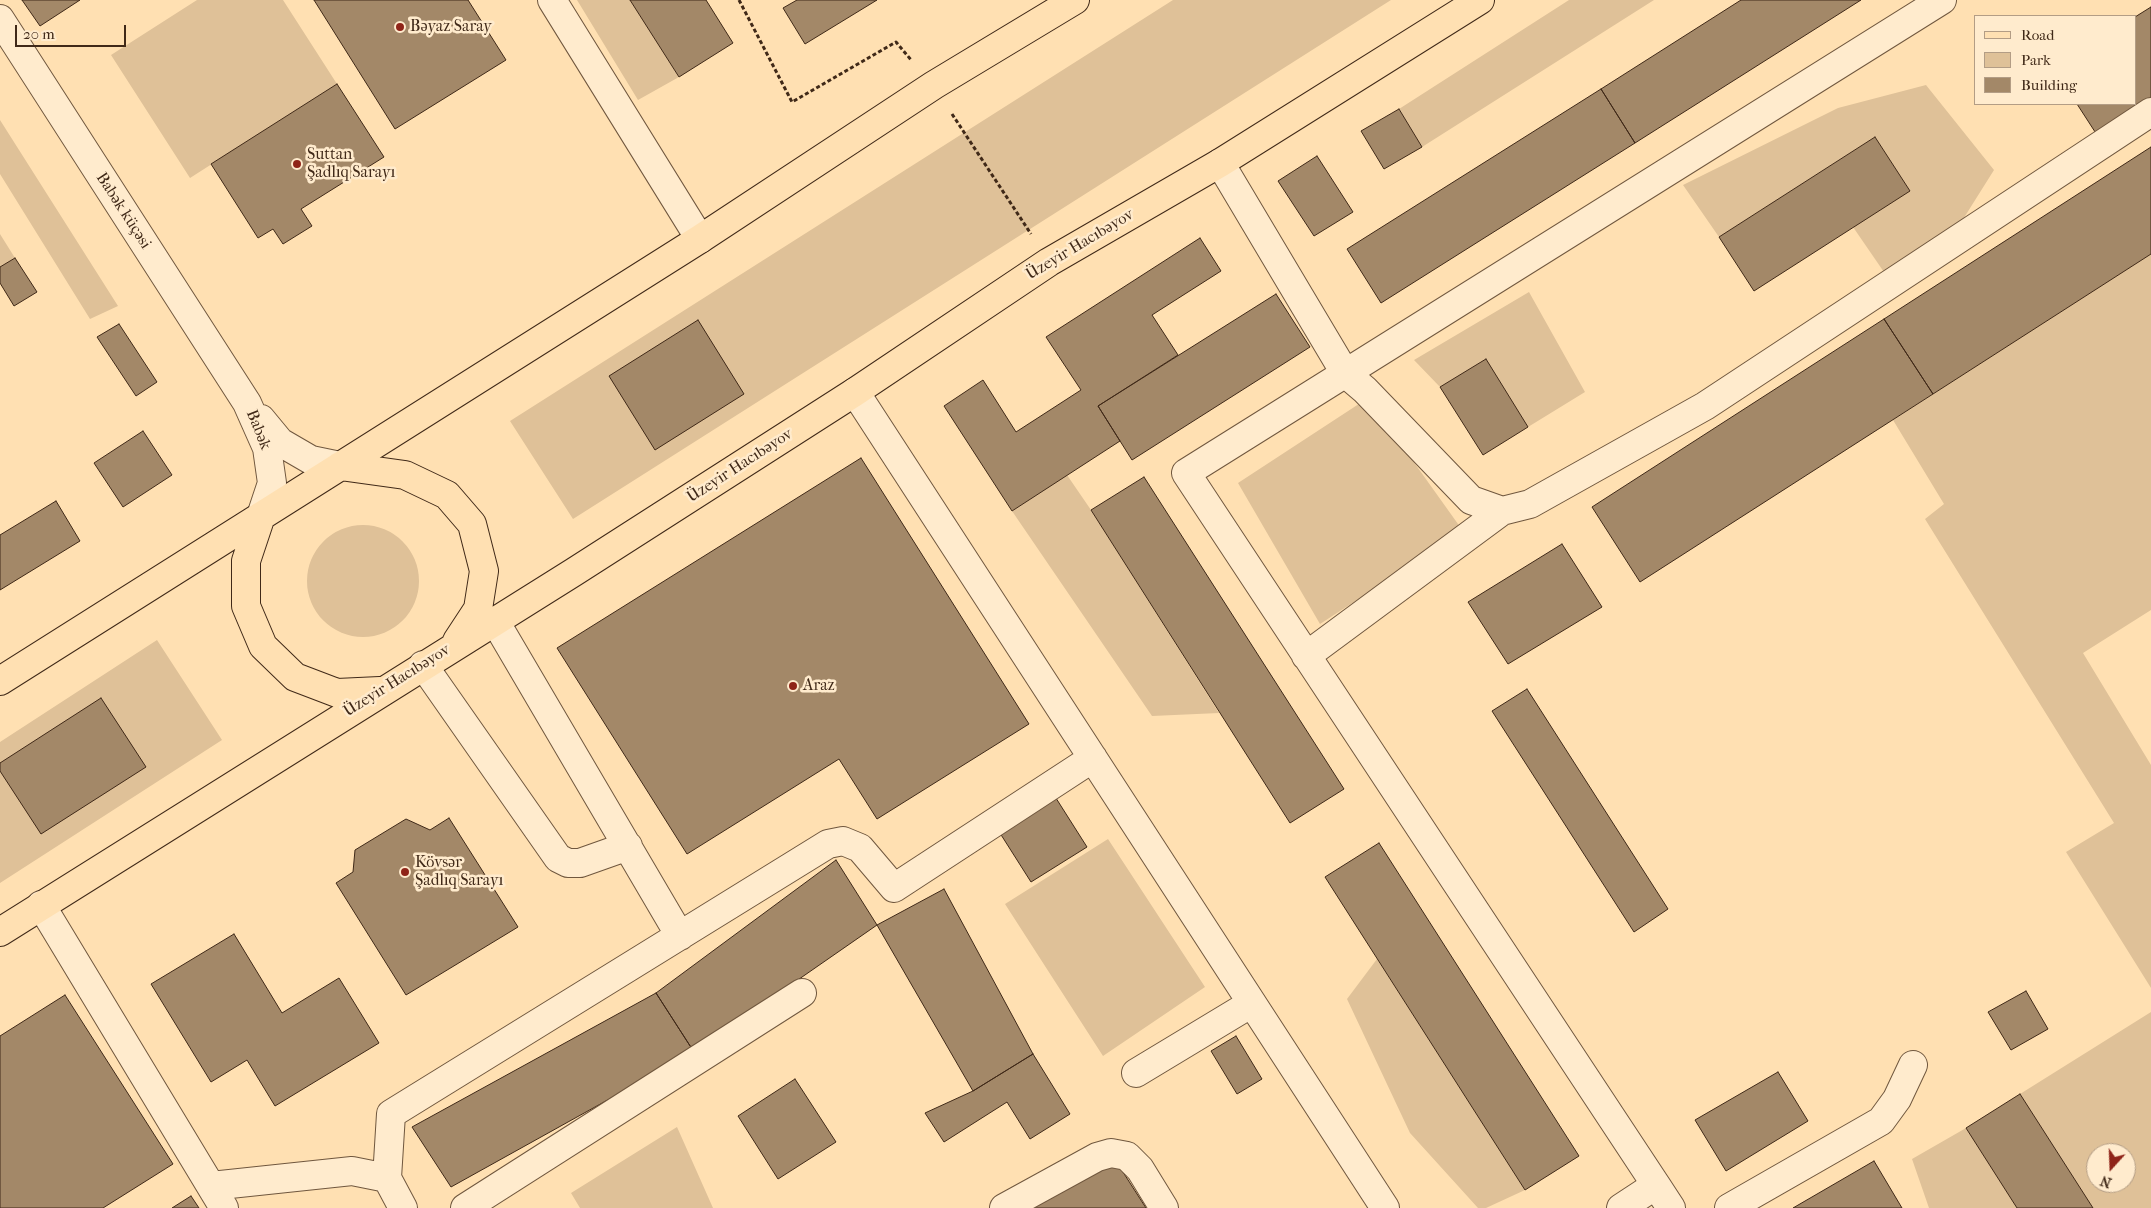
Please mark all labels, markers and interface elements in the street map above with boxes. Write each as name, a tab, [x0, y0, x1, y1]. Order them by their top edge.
scale bar	[18, 15, 129, 47]
legend	[1974, 15, 2136, 105]
place label: Bəyaz Saray	[410, 17, 492, 37]
marker: Bəyaz Saray	[394, 21, 406, 33]
text: 20 m	[23, 25, 55, 43]
text: Road	[2021, 26, 2054, 44]
text: Park	[2021, 51, 2051, 69]
text: Building	[2021, 76, 2077, 94]
place label: Suttan Şadlıq Sarayı	[307, 145, 395, 183]
marker: Suttan Şadlıq Sarayı	[291, 158, 303, 170]
street label: Babək küçəsi	[91, 169, 155, 253]
street label: Üzeyir Hacıbəyov	[1023, 205, 1137, 285]
street label: Babək	[241, 407, 275, 453]
street label: Üzeyir Hacıbəyov	[684, 425, 796, 507]
street label: Üzeyir Hacıbəyov	[340, 641, 454, 721]
place label: Araz	[803, 676, 835, 696]
marker: Araz	[787, 680, 799, 692]
place label: Kövsər Şadlıq Sarayı	[415, 853, 503, 891]
marker: Kövsər Şadlıq Sarayı	[399, 866, 411, 878]
north arrow	[2086, 1143, 2136, 1193]
text: N	[2098, 1172, 2114, 1191]

